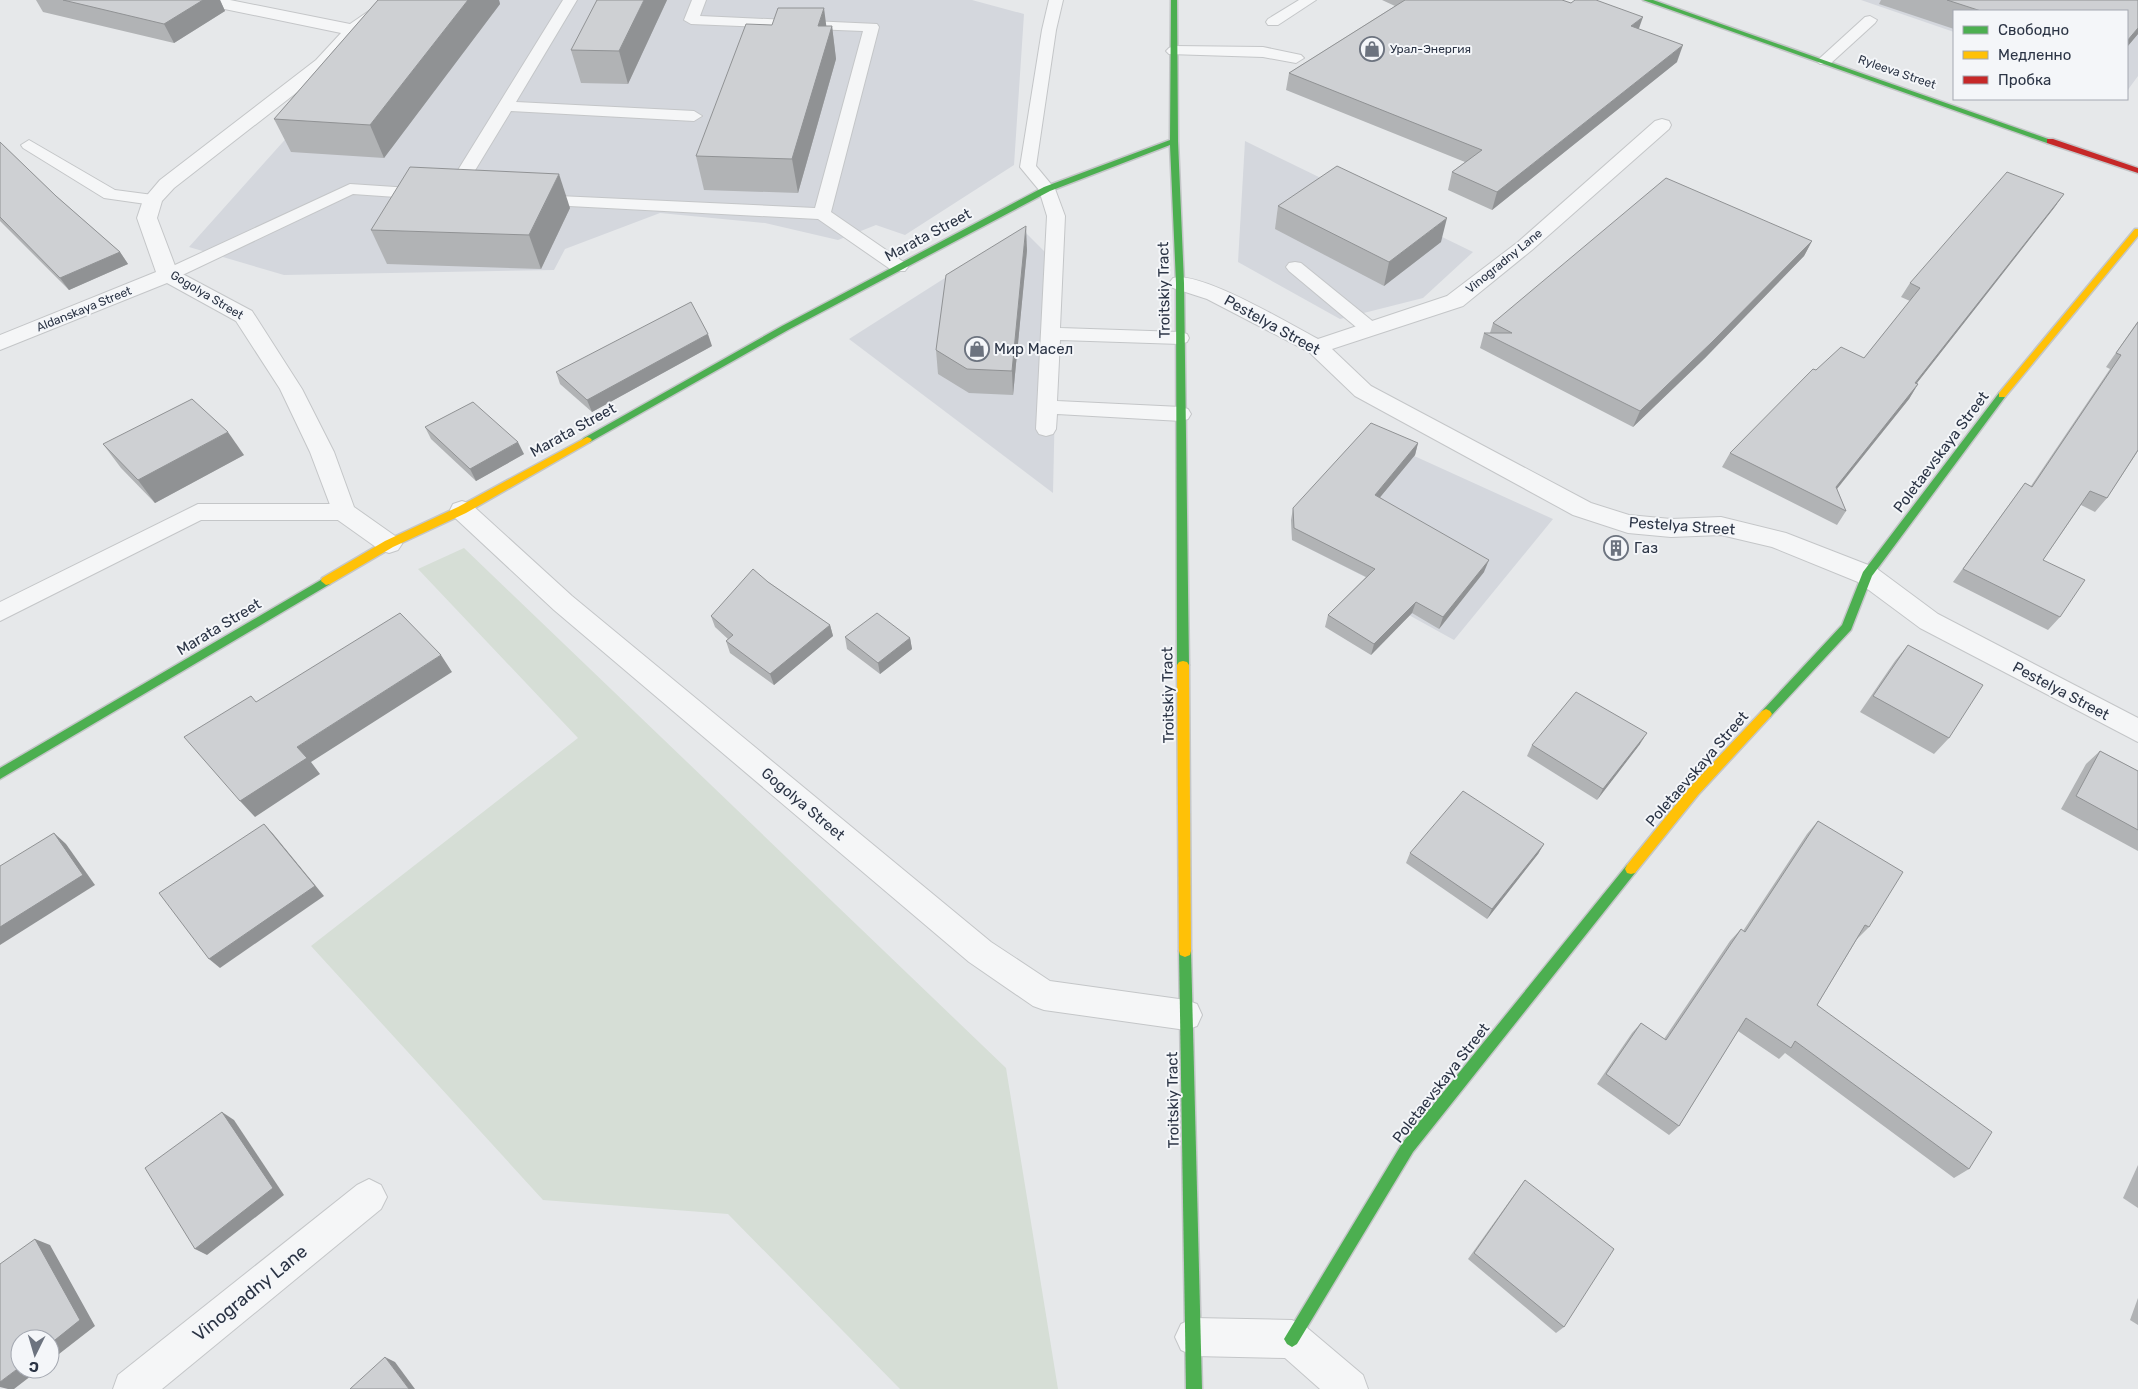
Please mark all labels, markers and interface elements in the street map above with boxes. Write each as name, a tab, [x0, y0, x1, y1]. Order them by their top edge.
legend	[1953, 10, 2128, 100]
text: Свободно	[1998, 21, 2069, 39]
shop icon: Урал-Энергия	[1359, 36, 1385, 62]
place label: Урал-Энергия	[1390, 42, 1471, 56]
text: Медленно	[1998, 46, 2071, 64]
street label: Ryleeva Street	[1856, 52, 1938, 92]
text: Пробка	[1998, 71, 2051, 89]
street label: Marata Street	[882, 205, 974, 265]
street label: Vinogradny Lane	[1463, 226, 1545, 296]
street label: Troitskiy Tract	[1154, 241, 1174, 339]
street label: Gogolya Street	[168, 268, 246, 322]
street label: Aldanskaya Street	[34, 283, 134, 334]
street label: Pestelya Street	[1221, 291, 1323, 359]
shop icon: Мир Масел	[964, 336, 990, 362]
place label: Мир Масел	[994, 340, 1073, 358]
street label: Poletaevskaya Street	[1890, 388, 1993, 516]
street label: Marata Street	[527, 399, 619, 461]
street label: Pestelya Street	[1628, 513, 1736, 539]
building icon: Газ	[1603, 535, 1629, 561]
place label: Газ	[1634, 539, 1658, 557]
street label: Marata Street	[174, 595, 265, 659]
street label: Troitskiy Tract	[1158, 646, 1178, 744]
street label: Pestelya Street	[2010, 658, 2112, 724]
street label: Poletaevskaya Street	[1642, 707, 1752, 830]
street label: Gogolya Street	[758, 764, 848, 844]
street label: Poletaevskaya Street	[1389, 1019, 1493, 1147]
street label: Troitskiy Tract	[1163, 1051, 1183, 1149]
street label: Vinogradny Lane	[188, 1240, 312, 1346]
north arrow	[10, 1329, 60, 1379]
text: С	[28, 1358, 40, 1375]

